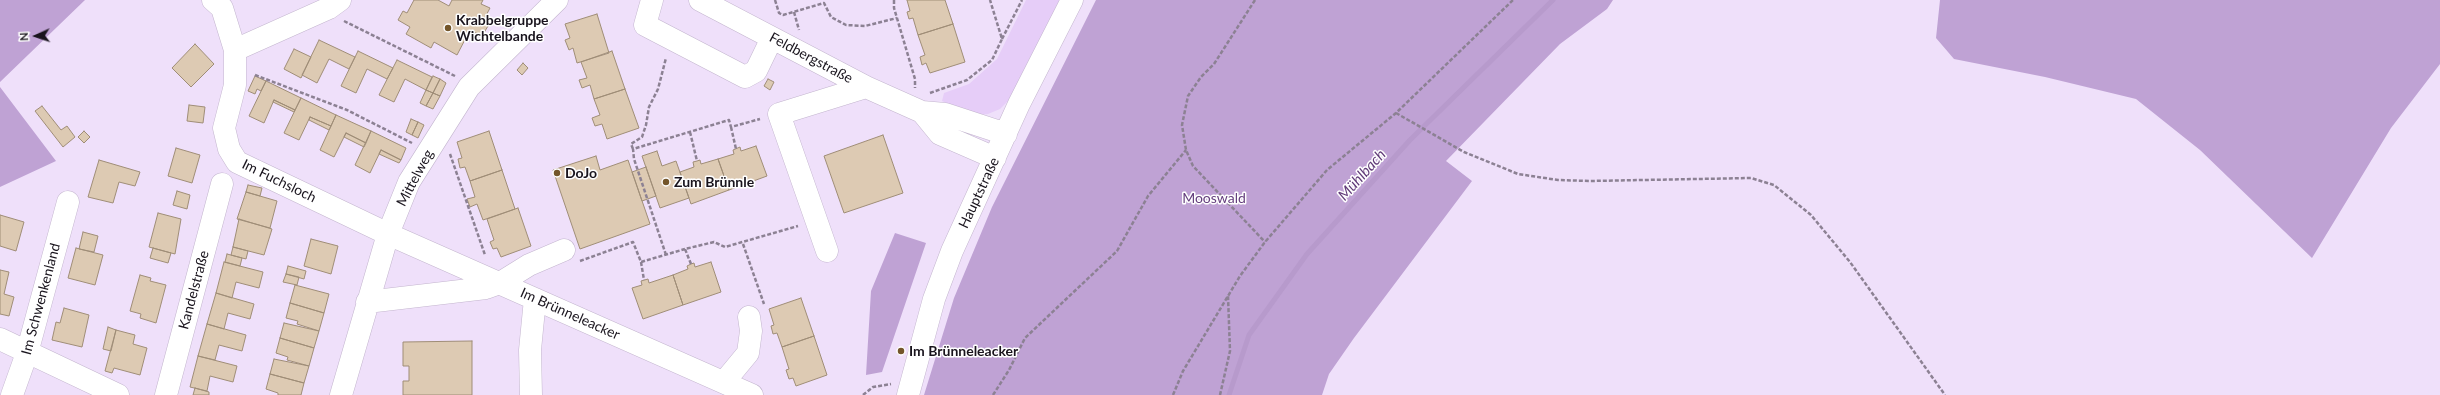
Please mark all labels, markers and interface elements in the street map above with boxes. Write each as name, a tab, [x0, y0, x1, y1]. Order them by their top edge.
place label: Krabbelgruppe Wichtelbande	[456, 12, 549, 44]
north arrow	[16, 16, 56, 56]
marker: Krabbelgruppe Wichtelbande	[443, 23, 453, 33]
street label: Feldbergstraße	[767, 29, 855, 87]
text: N	[17, 32, 30, 41]
water label: Mühlbach	[1334, 146, 1390, 204]
street label: Mittelweg	[393, 147, 437, 209]
street label: Hauptstraße	[955, 155, 1003, 231]
street label: Im Fuchsloch	[239, 156, 319, 206]
place label: DoJo	[565, 165, 597, 181]
marker: DoJo	[552, 168, 562, 178]
place label: Zum Brünnle	[674, 174, 754, 190]
marker: Zum Brünnle	[661, 177, 671, 187]
park label: Mooswald	[1182, 190, 1246, 206]
street label: Im Schwenkenland	[18, 241, 64, 357]
street label: Kandelstraße	[175, 249, 213, 331]
street label: Im Brünneleacker	[518, 285, 622, 343]
place label: Im Brünneleacker	[909, 343, 1018, 359]
marker: Im Brünneleacker	[896, 346, 906, 356]

